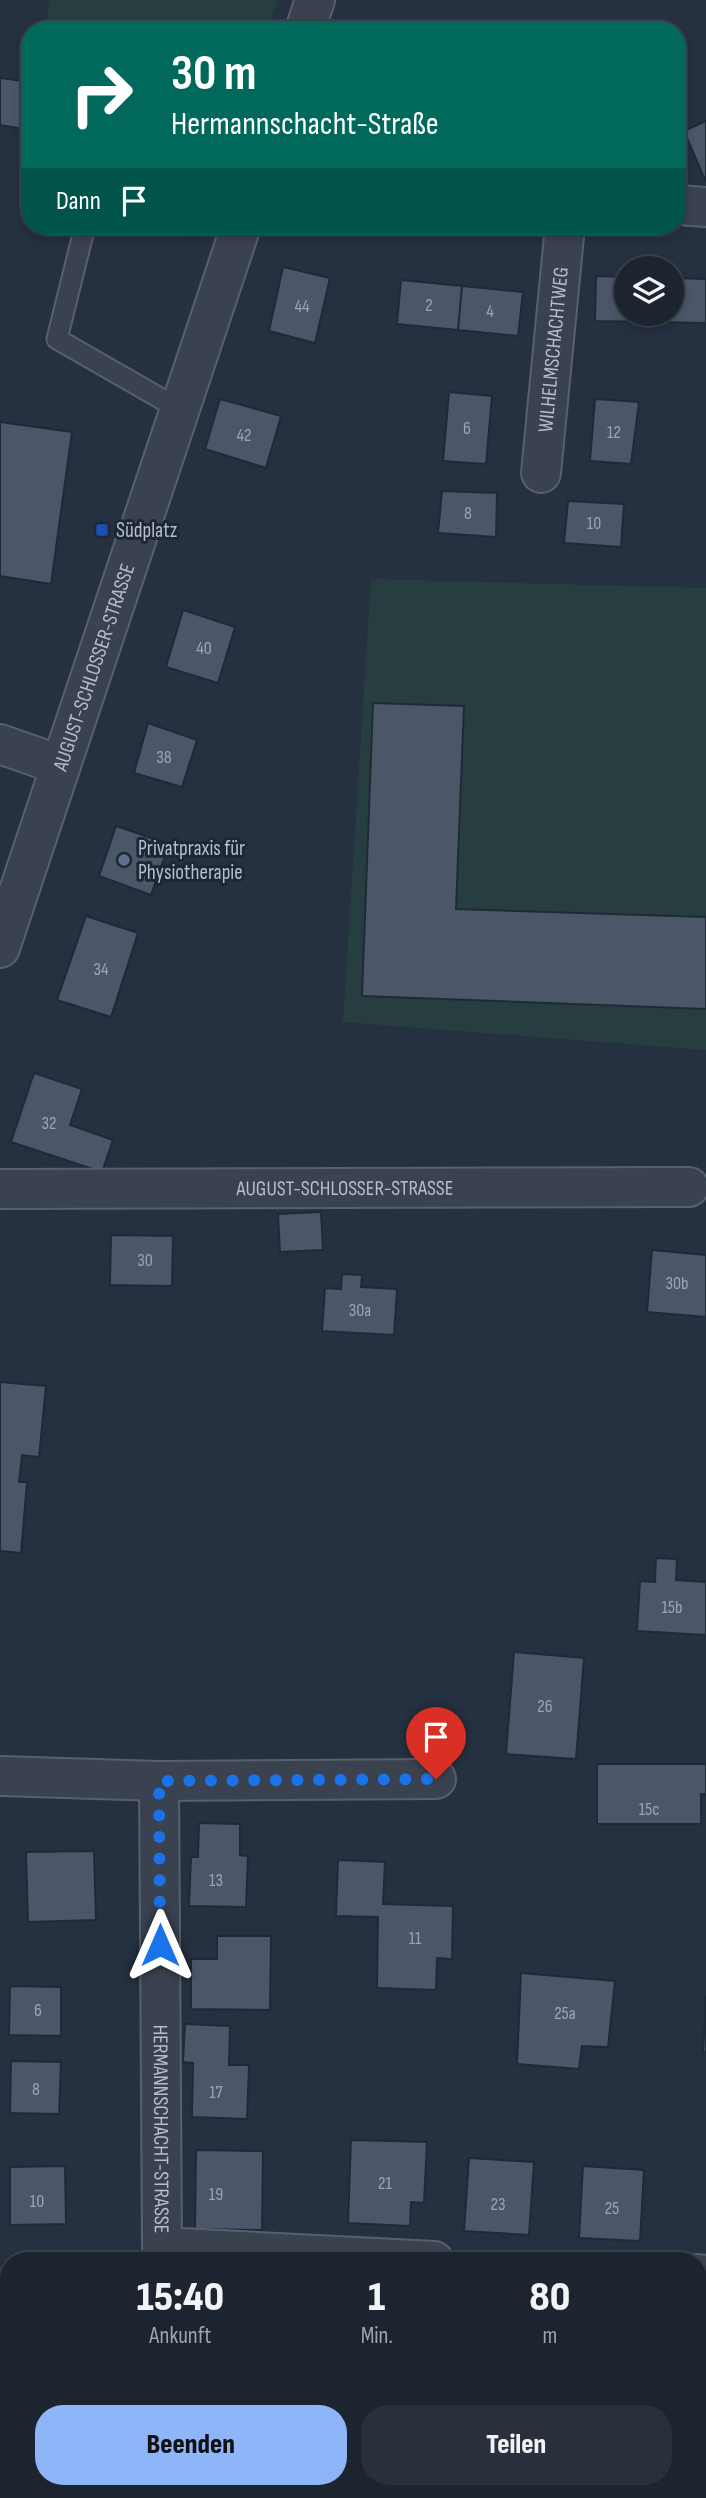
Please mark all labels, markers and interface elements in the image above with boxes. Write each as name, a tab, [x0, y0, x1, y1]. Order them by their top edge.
text: 30 m	[171, 45, 256, 104]
icon: right	[56, 49, 147, 140]
text: Hermannschacht-Straße	[171, 105, 439, 144]
icon: arrive	[115, 182, 153, 220]
text: Dann	[56, 186, 101, 217]
map controls	[614, 256, 684, 326]
button: layers	[614, 256, 684, 326]
street label: WILHELMSCHACHTWEG	[533, 266, 574, 433]
house number: 2	[425, 295, 433, 316]
house number: 44	[294, 296, 310, 317]
house number: 4	[486, 301, 494, 322]
house number: 6	[463, 418, 471, 439]
house number: 12	[607, 422, 621, 443]
house number: 42	[236, 425, 252, 446]
house number: 8	[464, 503, 472, 524]
house number: 10	[587, 513, 601, 534]
place label: Südplatz	[116, 518, 178, 543]
marker: Südplatz	[94, 522, 110, 538]
street label: AUGUST-SCHLOSSER-STRASSE	[48, 561, 140, 775]
house number: 40	[196, 638, 212, 659]
house number: 38	[156, 747, 172, 768]
place label: Privatpraxis für Physiotherapie	[138, 836, 245, 885]
marker: Privatpraxis für Physiotherapie	[116, 852, 132, 868]
house number: 34	[93, 959, 109, 980]
house number: 32	[42, 1113, 56, 1134]
street label: AUGUST-SCHLOSSER-STRASSE	[236, 1176, 453, 1201]
house number: 30	[137, 1250, 153, 1271]
house number: 30b	[665, 1273, 689, 1294]
house number: 30a	[349, 1300, 371, 1321]
house number: 15b	[662, 1597, 683, 1618]
house number: 26	[537, 1696, 553, 1717]
pin	[406, 1707, 466, 1779]
icon: arrive	[417, 1718, 455, 1756]
house number: 15c	[639, 1799, 659, 1820]
house number: 13	[209, 1870, 223, 1891]
position arrow	[123, 1908, 197, 1982]
house number: 11	[409, 1928, 422, 1949]
house number: 6	[34, 2000, 42, 2021]
house number: 25a	[554, 2003, 576, 2024]
street label: HERMANNSCHACHT-STRASSE	[148, 2025, 174, 2233]
house number: 8	[32, 2079, 40, 2100]
house number: 17	[209, 2082, 224, 2103]
house number: 21	[378, 2173, 393, 2194]
house number: 19	[209, 2184, 223, 2205]
house number: 10	[30, 2191, 44, 2212]
house number: 23	[491, 2194, 506, 2215]
house number: 25	[605, 2198, 619, 2219]
text: 15:40	[137, 2272, 224, 2323]
text: 1	[368, 2272, 385, 2323]
text: 80	[529, 2272, 570, 2323]
text: Ankunft	[149, 2322, 211, 2350]
text: Min.	[361, 2322, 393, 2350]
text: m	[543, 2322, 557, 2350]
button: Beenden	[35, 2405, 347, 2485]
button: Teilen	[361, 2405, 672, 2485]

